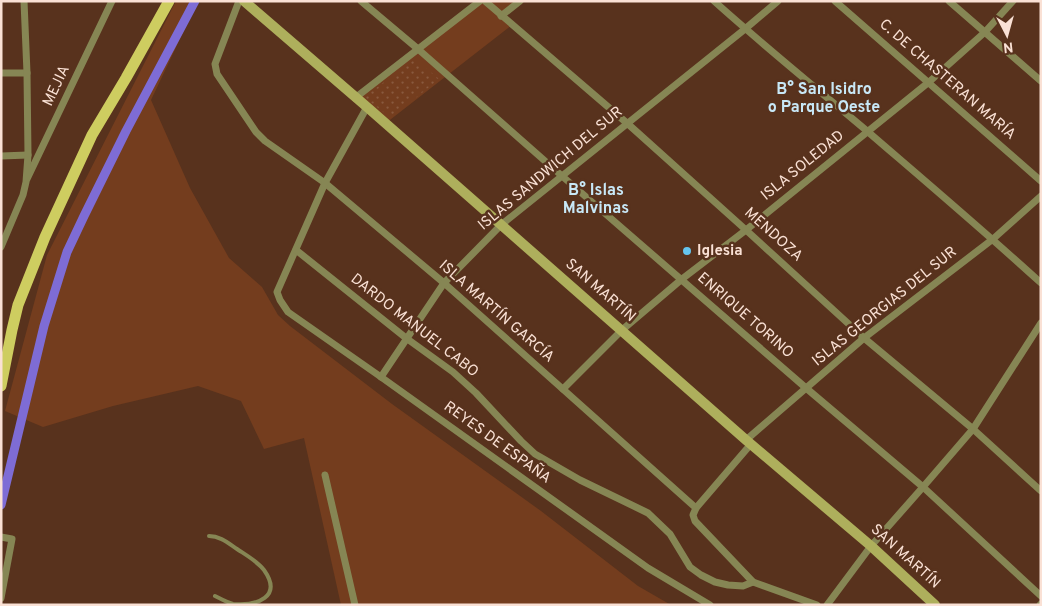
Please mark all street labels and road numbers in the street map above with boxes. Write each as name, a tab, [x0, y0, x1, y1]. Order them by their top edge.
street label: C. DE CHASTERAN MARÍA	[875, 16, 1019, 144]
street label: MEJIA	[39, 62, 75, 110]
street label: ISLAS SANDWICH DEL SUR	[475, 103, 627, 235]
street label: ISLA SOLEDAD	[757, 127, 849, 205]
street label: MENDOZA	[740, 204, 806, 266]
street label: ISLAS GEORGIAS DEL SUR	[809, 243, 961, 371]
street label: SAN MARTÍN	[561, 254, 640, 327]
street label: ISLA MARTÍN GARCÍA	[434, 256, 558, 367]
street label: ENRIQUE TORINO	[693, 269, 797, 363]
street label: DARDO MANUEL CABO	[346, 270, 482, 382]
street label: REYES DE ESPAÑA	[440, 397, 555, 488]
street label: SAN MARTÍN	[866, 520, 944, 593]

